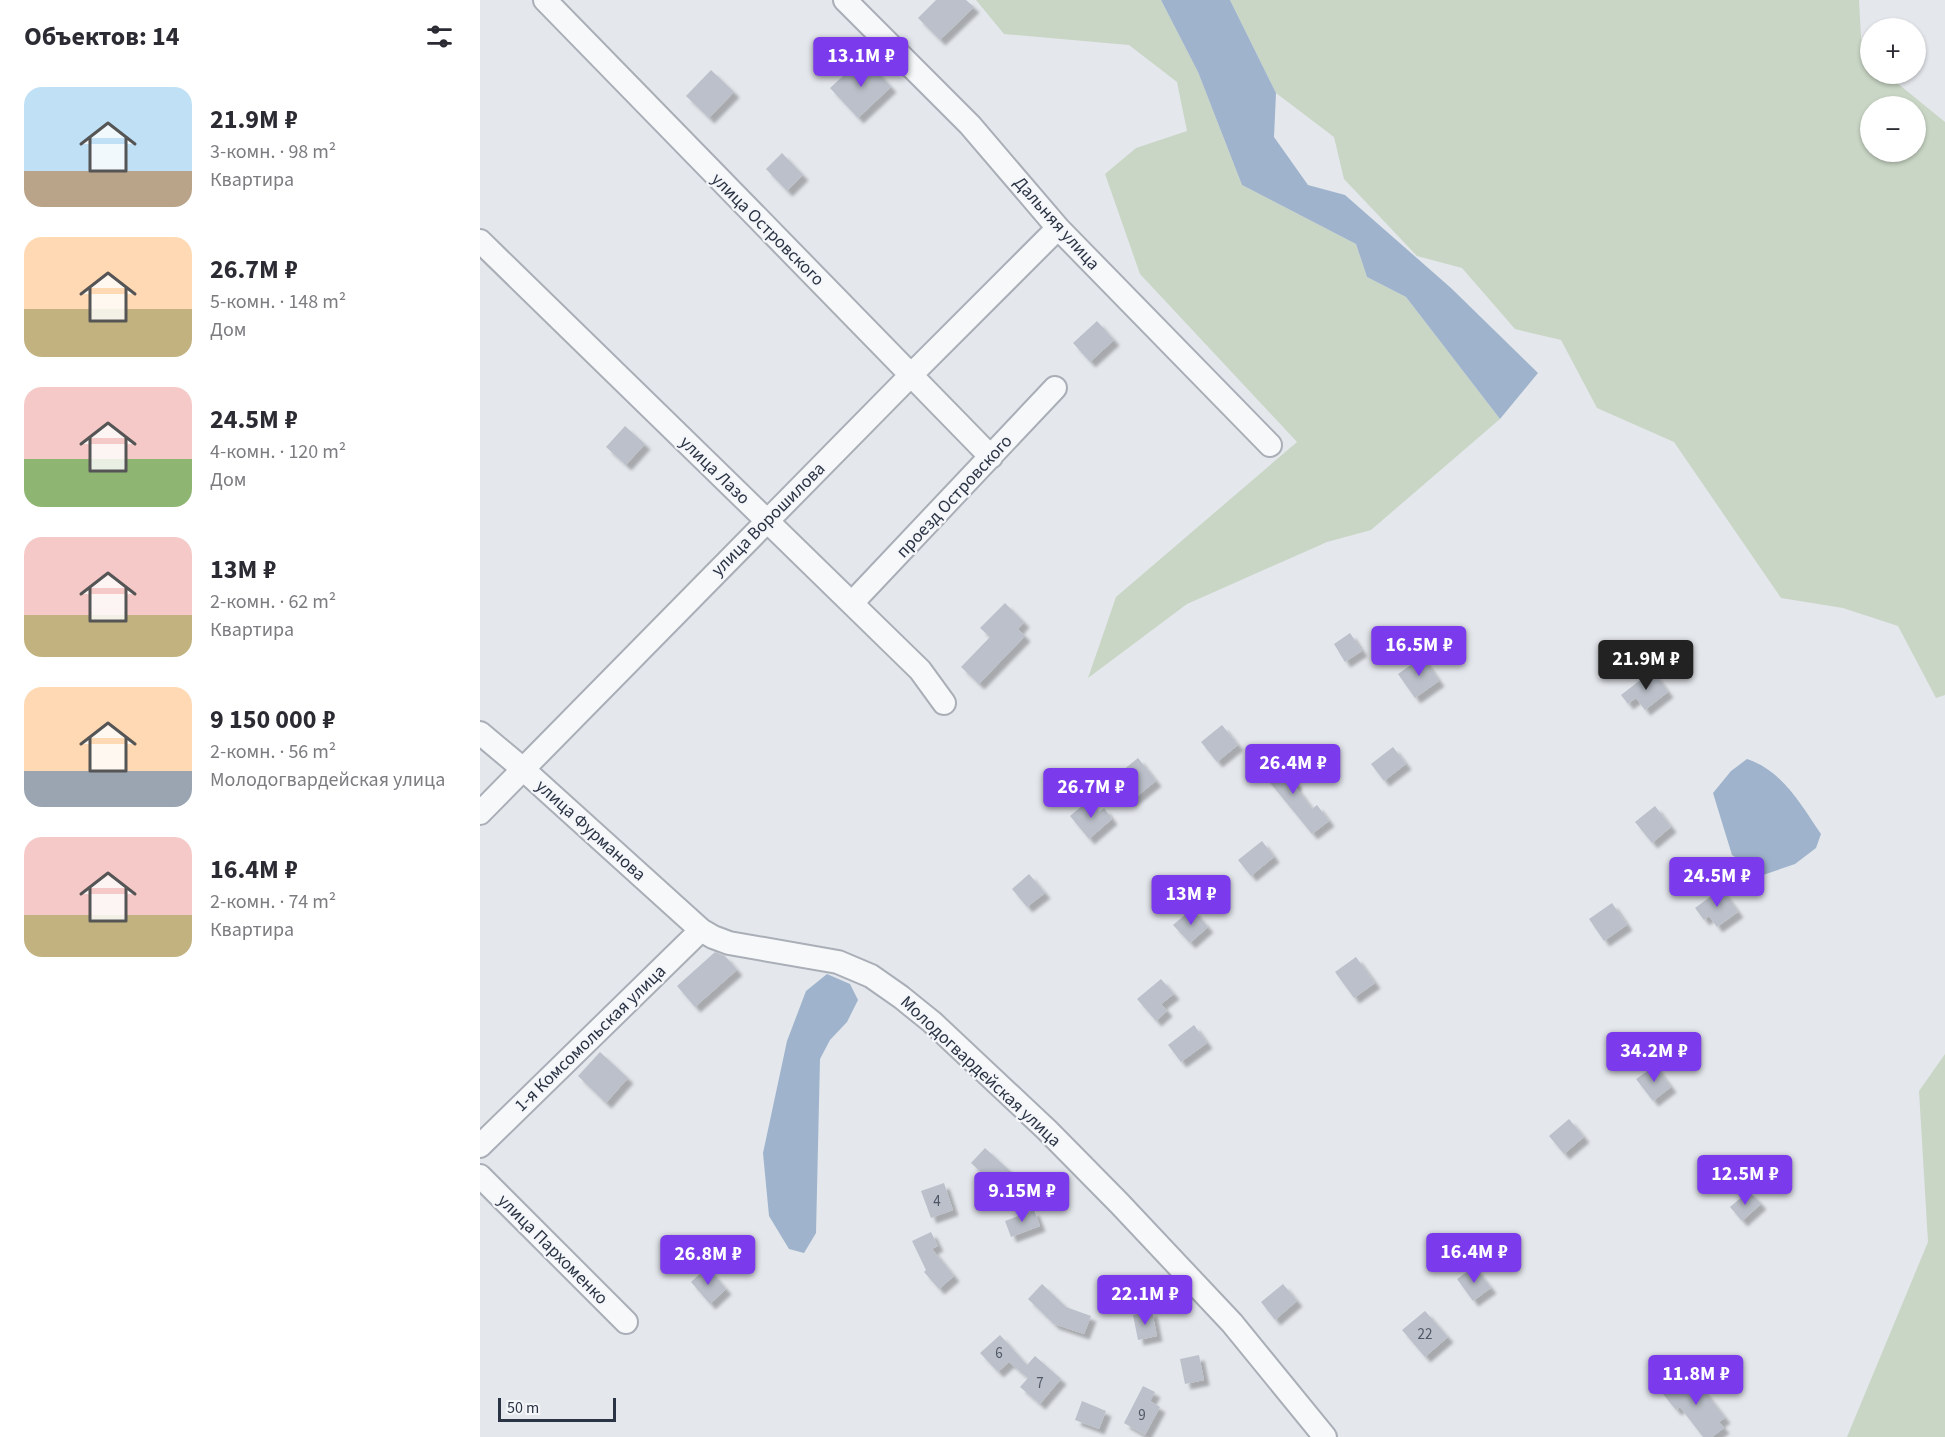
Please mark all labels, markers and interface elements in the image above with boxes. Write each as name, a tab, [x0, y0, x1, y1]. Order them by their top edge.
text: Объектов: 14	[24, 18, 180, 55]
map controls	[1860, 18, 1926, 162]
button: +	[1860, 18, 1926, 84]
icon: filters	[423, 20, 456, 53]
pin: 13.1M ₽	[806, 37, 916, 88]
text: 13.1M ₽	[827, 42, 895, 70]
button: −	[1860, 96, 1926, 162]
text: 21.9M ₽	[210, 101, 298, 138]
icon: home	[72, 111, 144, 183]
text: 3-комн. · 98 m²	[210, 138, 336, 166]
text: Квартира	[210, 166, 294, 194]
street label: улица Островского	[705, 167, 830, 292]
street label: Дальняя улица	[1008, 171, 1106, 276]
text: 26.7M ₽	[210, 251, 298, 288]
icon: home	[72, 261, 144, 333]
text: 5-комн. · 148 m²	[210, 288, 346, 316]
text: Дом	[210, 316, 246, 344]
text: 24.5M ₽	[210, 401, 298, 438]
icon: home	[72, 411, 144, 483]
street label: проезд Островского	[891, 429, 1018, 563]
street label: улица Лазо	[674, 430, 755, 510]
text: 4-комн. · 120 m²	[210, 438, 346, 466]
street label: улица Ворошилова	[706, 457, 831, 582]
text: Дом	[210, 466, 246, 494]
text: 13M ₽	[210, 551, 276, 588]
icon: home	[72, 561, 144, 633]
text: 2-комн. · 62 m²	[210, 588, 336, 616]
text: Квартира	[210, 616, 294, 644]
pin: 16.5M ₽	[1364, 626, 1474, 677]
text: 16.5M ₽	[1385, 631, 1453, 659]
pin: 21.9M ₽	[1591, 640, 1701, 691]
text: 21.9M ₽	[1612, 645, 1680, 673]
text: 9 150 000 ₽	[210, 701, 335, 738]
icon: home	[72, 711, 144, 783]
text: 2-комн. · 56 m²	[210, 738, 336, 766]
pin: 26.4M ₽	[1238, 744, 1348, 795]
text: 26.4M ₽	[1259, 749, 1327, 777]
text: Молодогвардейская улица	[210, 766, 445, 794]
pin: 26.7M ₽	[1036, 768, 1146, 819]
text: 26.7M ₽	[1057, 773, 1125, 801]
street label: улица Фурманова	[530, 774, 651, 887]
text: 16.4M ₽	[210, 851, 298, 888]
pin: 24.5M ₽	[1662, 857, 1772, 908]
icon: home	[72, 861, 144, 933]
text: 24.5M ₽	[1683, 862, 1751, 890]
pin: 13M ₽	[1149, 875, 1233, 926]
text: 13M ₽	[1166, 880, 1216, 908]
text: 2-комн. · 74 m²	[210, 888, 336, 916]
text: Квартира	[210, 916, 294, 944]
street label: 1-я Комсомольская улица	[509, 959, 672, 1117]
street label: Молодогвардейская улица	[895, 990, 1067, 1153]
pin: 34.2M ₽	[1599, 1032, 1709, 1083]
text: 34.2M ₽	[1620, 1037, 1688, 1065]
pin: 12.5M ₽	[1690, 1155, 1800, 1206]
text: 12.5M ₽	[1711, 1160, 1779, 1188]
pin: 9.15M ₽	[967, 1172, 1077, 1223]
text: 9.15M ₽	[988, 1177, 1056, 1205]
street label: улица Пархоменко	[492, 1188, 614, 1310]
house number: 4	[933, 1191, 941, 1212]
pin: 16.4M ₽	[1419, 1233, 1529, 1284]
pin: 26.8M ₽	[653, 1235, 763, 1286]
text: 16.4M ₽	[1440, 1238, 1508, 1266]
text: 26.8M ₽	[674, 1240, 742, 1268]
pin: 22.1M ₽	[1090, 1275, 1200, 1326]
text: 22.1M ₽	[1111, 1280, 1179, 1308]
house number: 22	[1418, 1324, 1432, 1345]
house number: 6	[995, 1343, 1003, 1364]
pin: 11.8M ₽	[1641, 1355, 1751, 1406]
text: 11.8M ₽	[1662, 1360, 1730, 1388]
house number: 7	[1036, 1373, 1044, 1394]
scale bar	[498, 1395, 616, 1422]
text: 50 m	[507, 1397, 539, 1419]
house number: 9	[1138, 1405, 1146, 1426]

